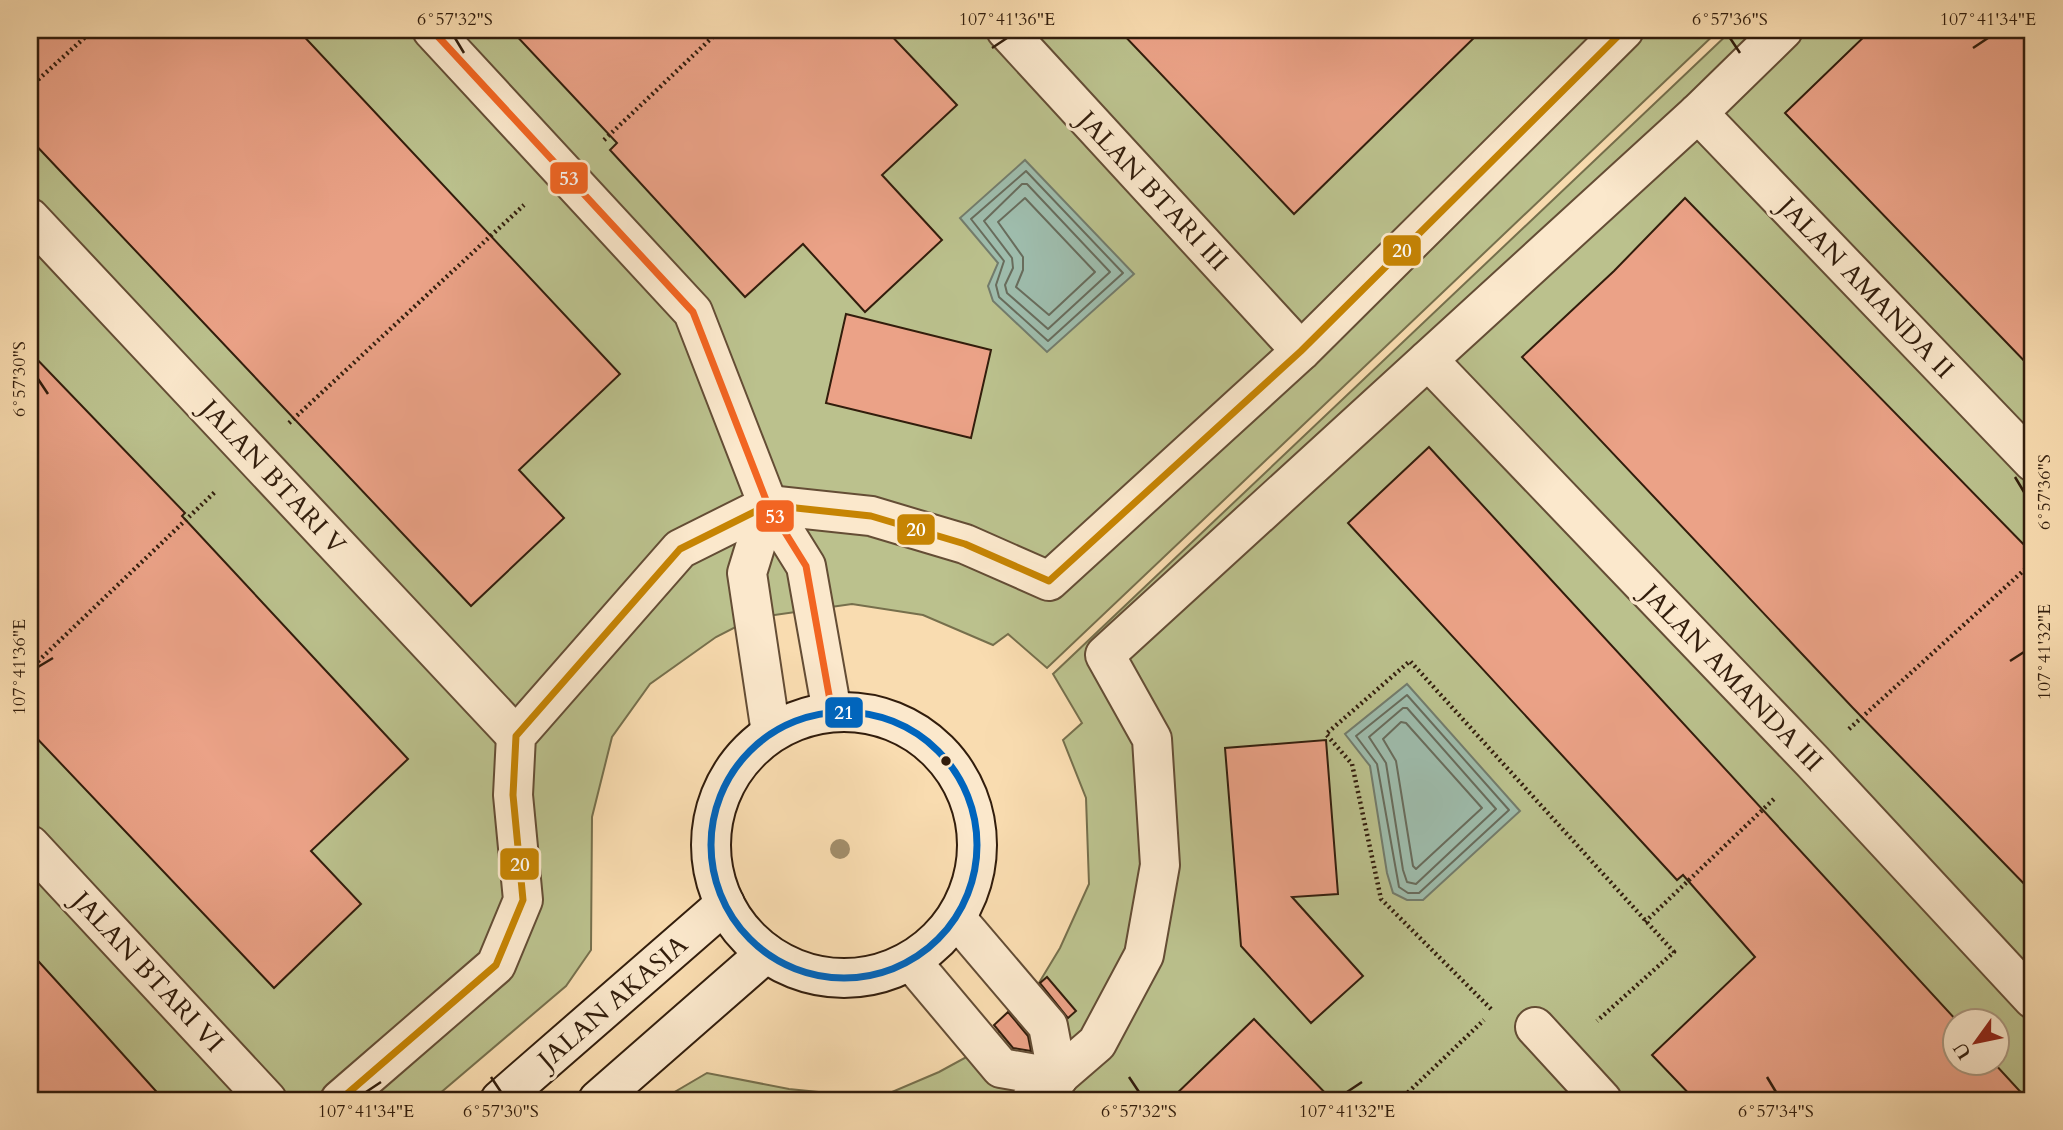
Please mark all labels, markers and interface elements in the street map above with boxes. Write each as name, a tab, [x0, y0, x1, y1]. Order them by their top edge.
text: 6°57'32"S	[417, 7, 493, 32]
text: 107°41'36"E	[959, 7, 1055, 32]
text: 6°57'36"S	[1692, 7, 1768, 32]
text: 107°41'34"E	[1940, 7, 2036, 32]
street label: JALAN BTARI III	[1067, 101, 1236, 278]
line badge: 53	[549, 161, 589, 195]
text: 53	[559, 166, 579, 192]
street label: JALAN AMANDA II	[1768, 187, 1961, 386]
line badge: 20	[1382, 234, 1422, 267]
text: 20	[1392, 238, 1412, 264]
text: 6°57'30"S	[7, 341, 32, 417]
street label: JALAN BTARI V	[190, 389, 354, 562]
text: 6°57'36"S	[2032, 454, 2057, 530]
line badge: 53	[755, 499, 795, 533]
text: 53	[765, 504, 785, 530]
line badge: 20	[896, 513, 936, 546]
text: 20	[906, 517, 926, 543]
street label: JALAN AMANDA III	[1631, 574, 1831, 779]
text: 107°41'32"E	[2032, 604, 2057, 700]
text: 107°41'36"E	[7, 619, 32, 715]
line badge: 21	[824, 696, 864, 729]
text: 21	[834, 700, 854, 726]
unlabelled marker	[939, 754, 953, 768]
line badge: 20	[499, 847, 540, 881]
text: 20	[510, 852, 530, 878]
street label: JALAN BTARI VI	[62, 881, 232, 1060]
street label: JALAN AKASIA	[528, 927, 696, 1079]
north arrow	[1940, 1007, 2010, 1078]
text: U	[1947, 1037, 1978, 1064]
text: 107°41'34"E	[318, 1099, 414, 1124]
text: 6°57'30"S	[463, 1099, 539, 1124]
text: 6°57'32"S	[1101, 1099, 1177, 1124]
text: 107°41'32"E	[1299, 1099, 1395, 1124]
text: 6°57'34"S	[1738, 1099, 1814, 1124]

